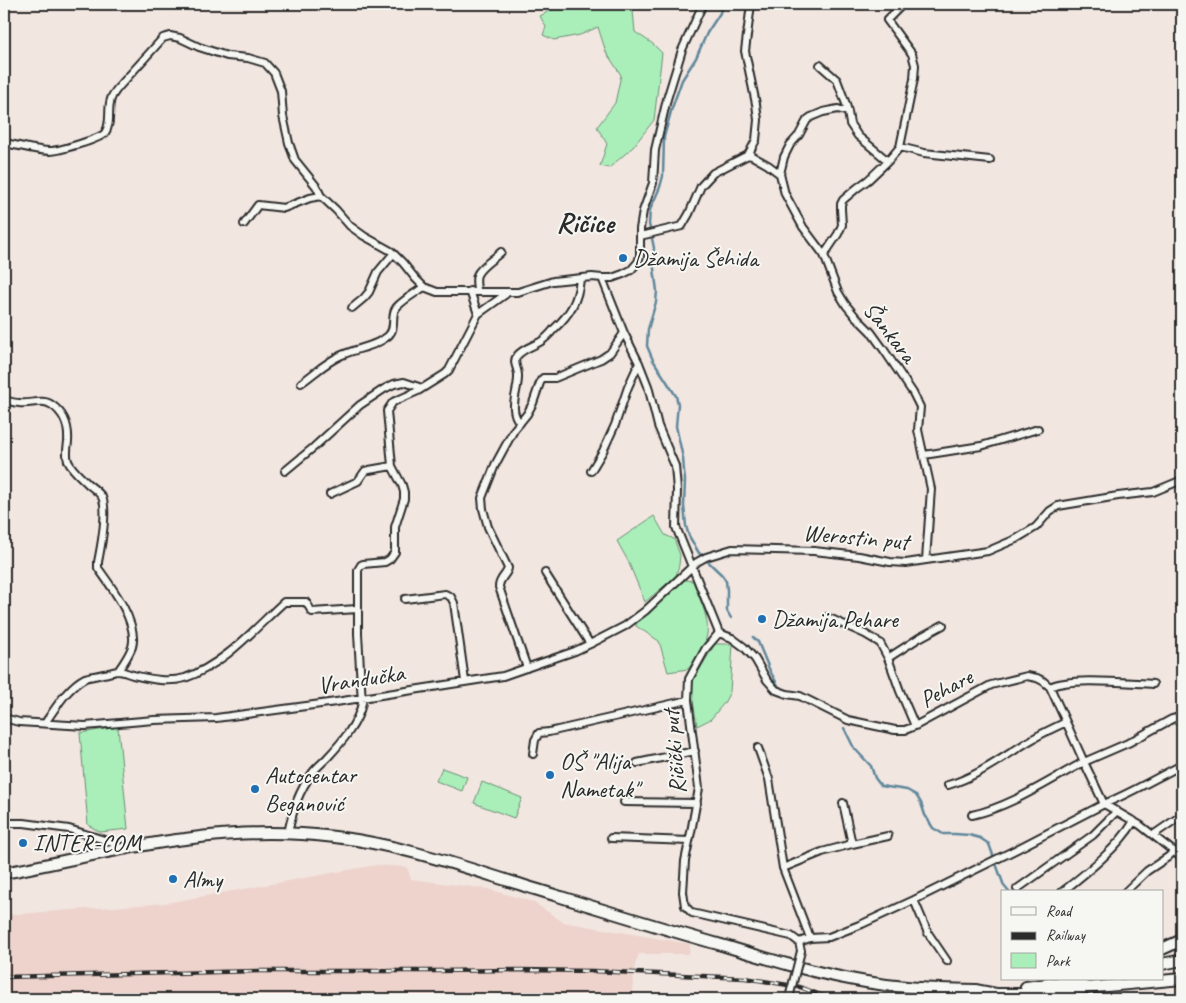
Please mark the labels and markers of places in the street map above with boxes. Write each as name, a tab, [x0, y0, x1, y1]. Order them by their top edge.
place label: Džamija Šehida	[633, 243, 760, 273]
marker: Džamija Šehida	[617, 252, 629, 264]
place label: Džamija Pehare	[772, 604, 900, 634]
marker: Džamija Pehare	[756, 613, 768, 625]
place label: OŠ "Alija Nametak"	[560, 746, 644, 804]
place label: Autocentar Beganović	[265, 760, 359, 818]
marker: OŠ "Alija Nametak"	[544, 769, 556, 781]
marker: Autocentar Beganović	[249, 783, 261, 795]
place label: INTER-COM	[33, 828, 143, 858]
marker: INTER-COM	[17, 837, 29, 849]
place label: Almy	[183, 864, 224, 894]
marker: Almy	[167, 873, 179, 885]

